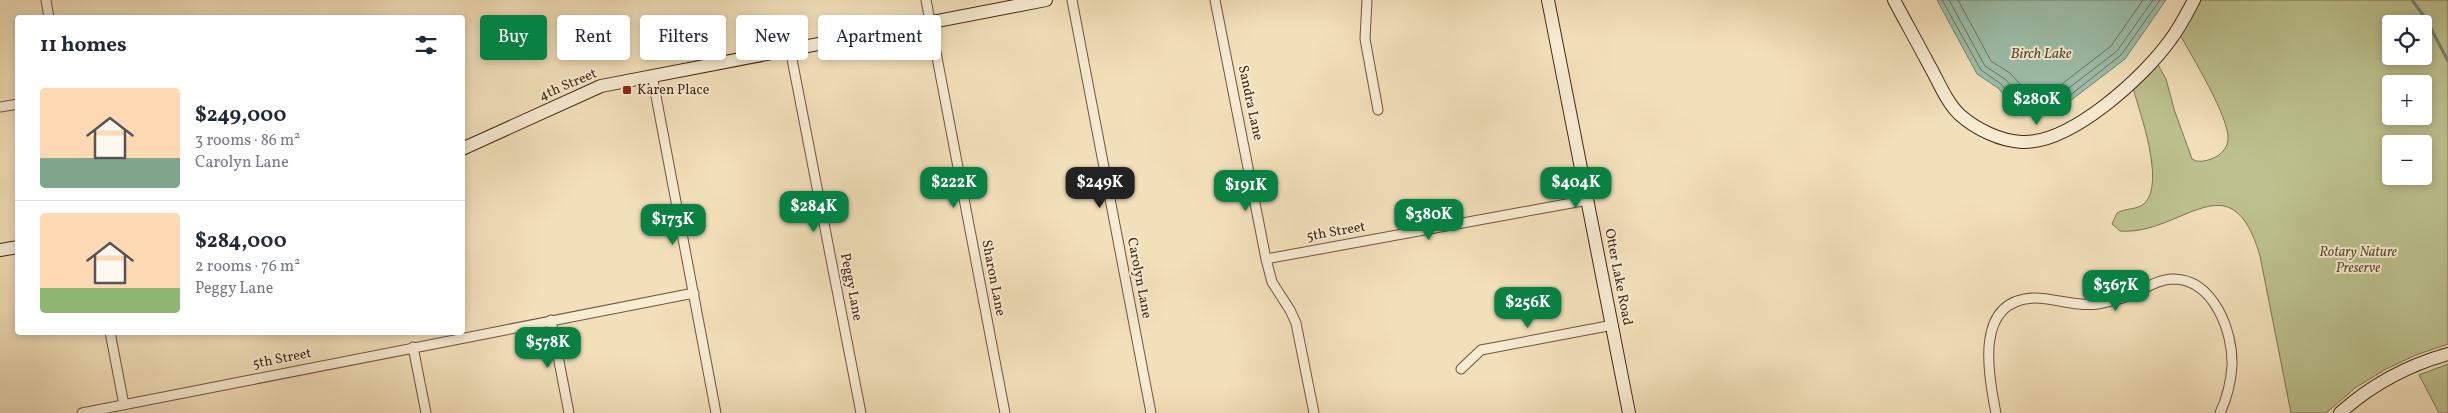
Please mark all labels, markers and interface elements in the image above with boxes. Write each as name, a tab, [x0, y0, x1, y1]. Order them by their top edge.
chip: Buy	[480, 15, 547, 60]
chip: Rent	[557, 15, 630, 60]
chip: Filters	[640, 15, 726, 60]
chip: New	[736, 15, 808, 60]
chip: Apartment	[818, 15, 941, 60]
map controls	[2382, 15, 2432, 185]
button: locate	[2382, 15, 2432, 65]
text: 11 homes	[40, 31, 127, 60]
icon: filters	[412, 31, 440, 59]
water label: Birch Lake	[2010, 44, 2072, 65]
street label: 4th Street	[536, 64, 600, 106]
street label: Sandra Lane	[1233, 64, 1267, 143]
button: +	[2382, 75, 2432, 125]
place label: Karen Place	[637, 81, 710, 100]
marker: Karen Place	[621, 84, 633, 96]
pin: $280K	[2002, 84, 2072, 126]
text: $280K	[2013, 89, 2061, 111]
text: $249,000	[195, 101, 286, 130]
icon: home	[80, 108, 140, 168]
text: 3 rooms · 86 m²	[195, 130, 300, 152]
button: −	[2382, 135, 2432, 185]
text: Carolyn Lane	[195, 152, 289, 174]
pin: $222K	[919, 166, 989, 209]
pin: $249K	[1065, 166, 1135, 209]
pin: $404K	[1541, 166, 1611, 209]
pin: $191K	[1211, 170, 1281, 212]
text: $222K	[931, 172, 977, 194]
text: $249K	[1077, 172, 1123, 194]
text: $404K	[1551, 172, 1601, 194]
text: $191K	[1225, 175, 1267, 197]
pin: $284K	[779, 190, 849, 233]
text: $284K	[791, 196, 837, 218]
pin: $380K	[1394, 198, 1464, 241]
pin: $173K	[638, 204, 708, 246]
text: $380K	[1405, 204, 1453, 226]
text: $173K	[652, 209, 694, 231]
street label: 5th Street	[1305, 217, 1367, 247]
text: $284,000	[195, 227, 287, 256]
street label: Otter Lake Road	[1599, 227, 1637, 327]
icon: home	[80, 233, 140, 293]
street label: Carolyn Lane	[1122, 236, 1156, 320]
street label: Sharon Lane	[976, 238, 1010, 318]
park label: Rotary Nature Preserve	[2319, 243, 2397, 278]
street label: Peggy Lane	[835, 252, 867, 323]
text: 2 rooms · 76 m²	[195, 256, 300, 278]
pin: $367K	[2081, 270, 2151, 312]
text: $367K	[2093, 275, 2139, 297]
text: Peggy Lane	[195, 278, 273, 300]
pin: $256K	[1493, 286, 1563, 329]
text: $256K	[1505, 292, 1551, 314]
pin: $578K	[513, 326, 583, 369]
text: $578K	[526, 332, 570, 354]
street label: 5th Street	[251, 344, 313, 374]

